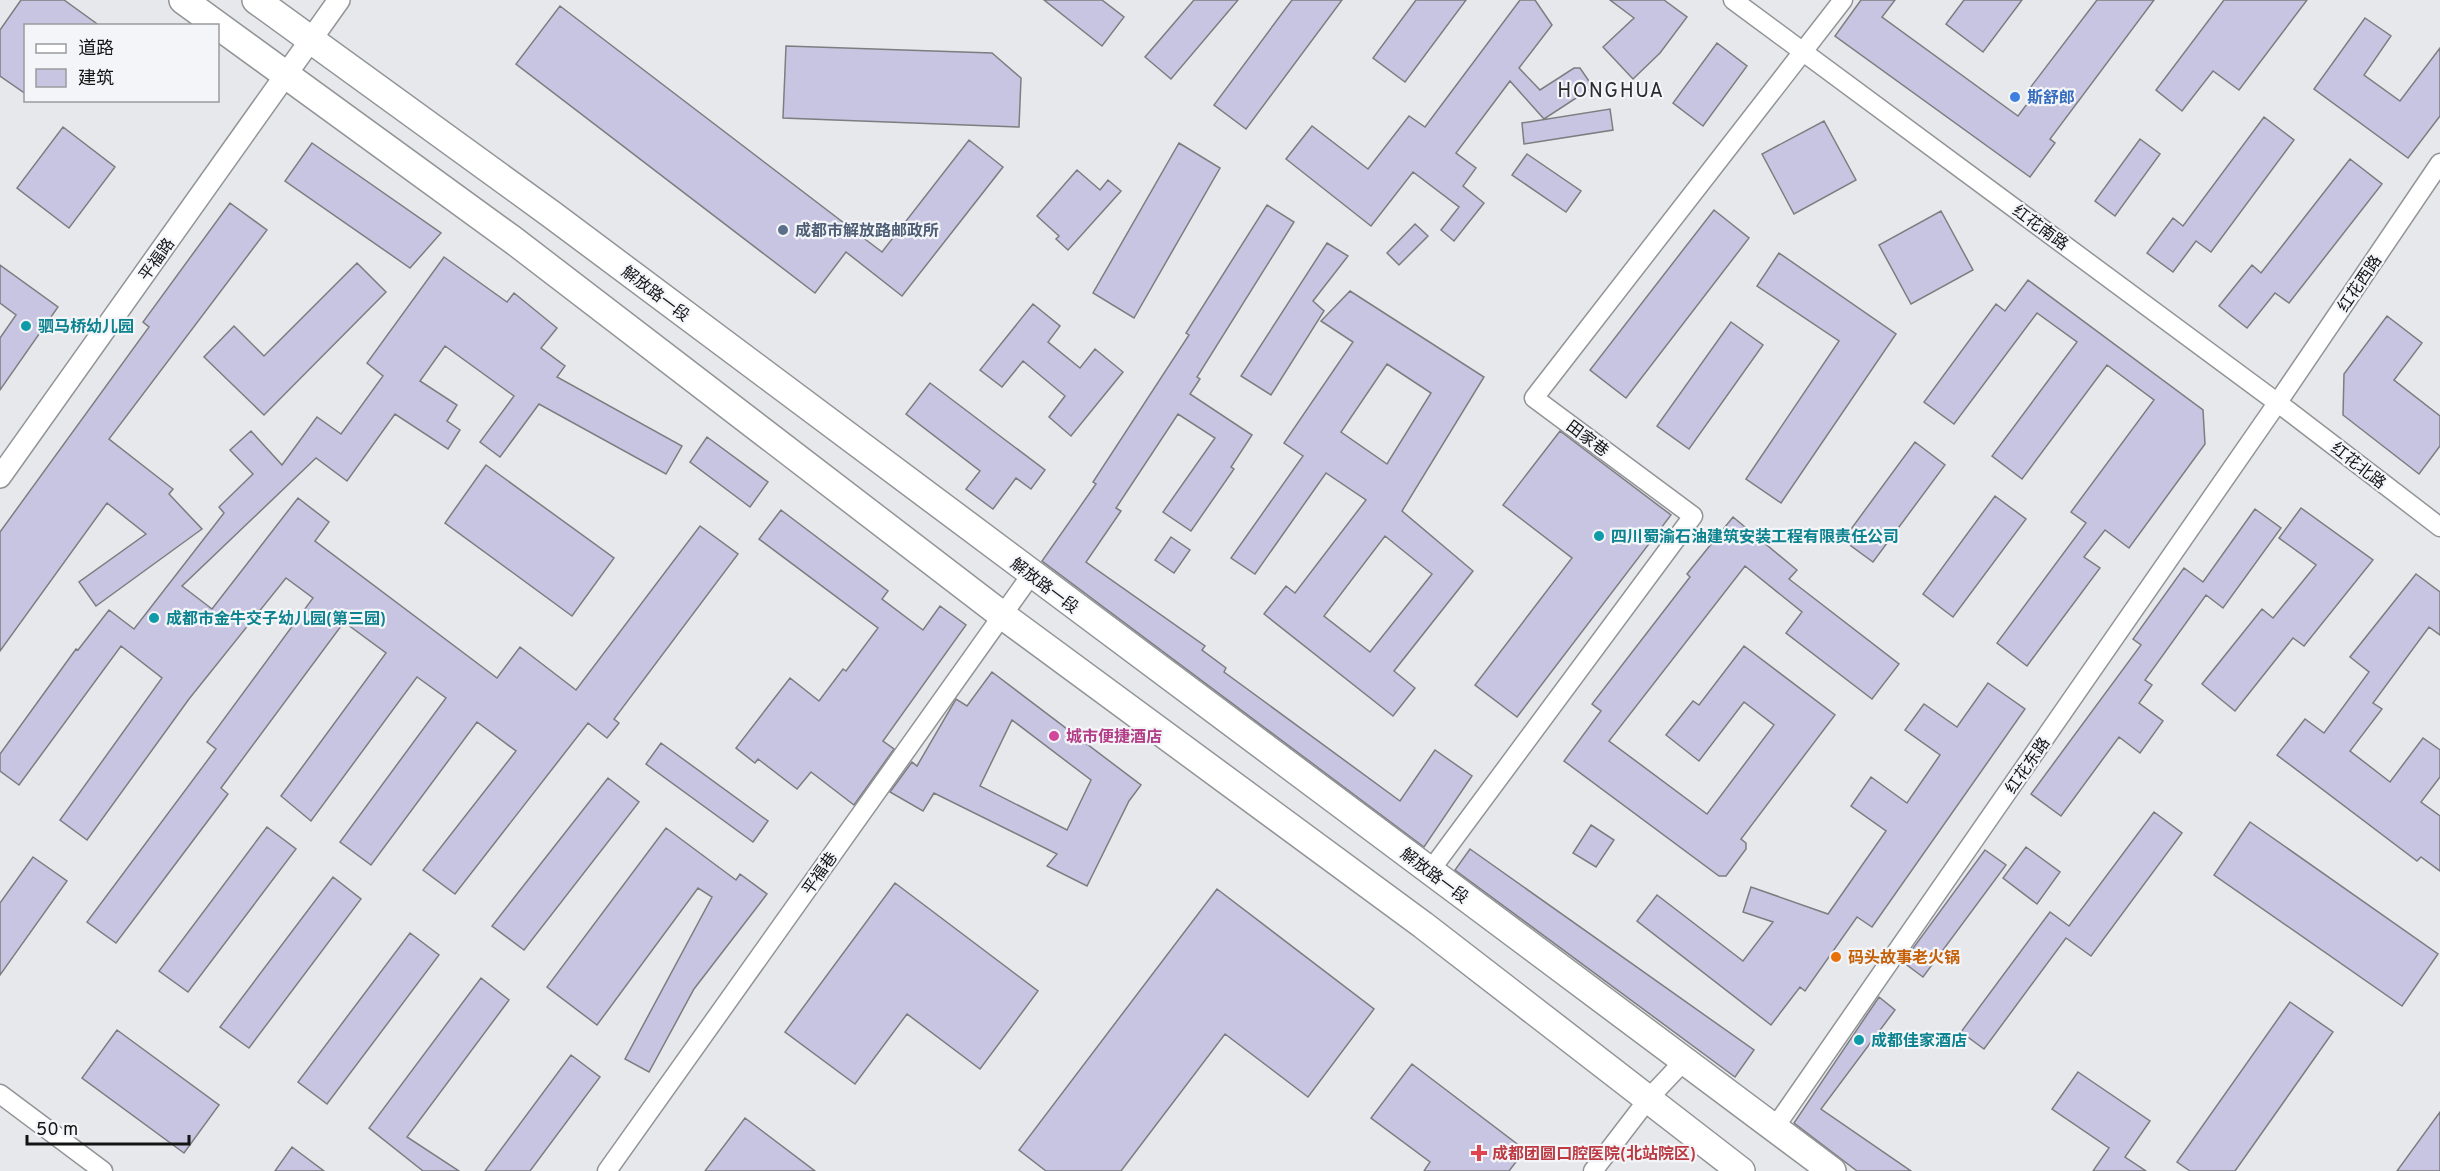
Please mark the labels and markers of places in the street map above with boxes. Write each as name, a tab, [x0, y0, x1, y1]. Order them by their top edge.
place label: 斯舒郎	[2027, 88, 2075, 109]
marker: 斯舒郎	[2008, 90, 2022, 104]
place label: 成都市解放路邮政所	[795, 221, 939, 242]
marker: 成都市解放路邮政所	[776, 223, 790, 237]
place label: 驷马桥幼儿园	[38, 317, 134, 338]
marker: 驷马桥幼儿园	[19, 319, 33, 333]
place label: 四川蜀渝石油建筑安装工程有限责任公司	[1611, 528, 1899, 548]
marker: 四川蜀渝石油建筑安装工程有限责任公司	[1592, 529, 1606, 543]
place label: 成都市金牛交子幼儿园(第三园)	[166, 609, 386, 630]
marker: 成都市金牛交子幼儿园(第三园)	[147, 611, 161, 625]
place label: 城市便捷酒店	[1066, 727, 1162, 748]
marker: 城市便捷酒店	[1047, 729, 1061, 743]
place label: 码头故事老火锅	[1848, 949, 1960, 969]
marker: 码头故事老火锅	[1829, 950, 1843, 964]
place label: 成都佳家酒店	[1871, 1031, 1967, 1052]
marker: 成都佳家酒店	[1852, 1033, 1866, 1047]
marker: 成都团圆口腔医院(北站院区)	[1470, 1144, 1488, 1162]
place label: 成都团圆口腔医院(北站院区)	[1492, 1144, 1696, 1165]

